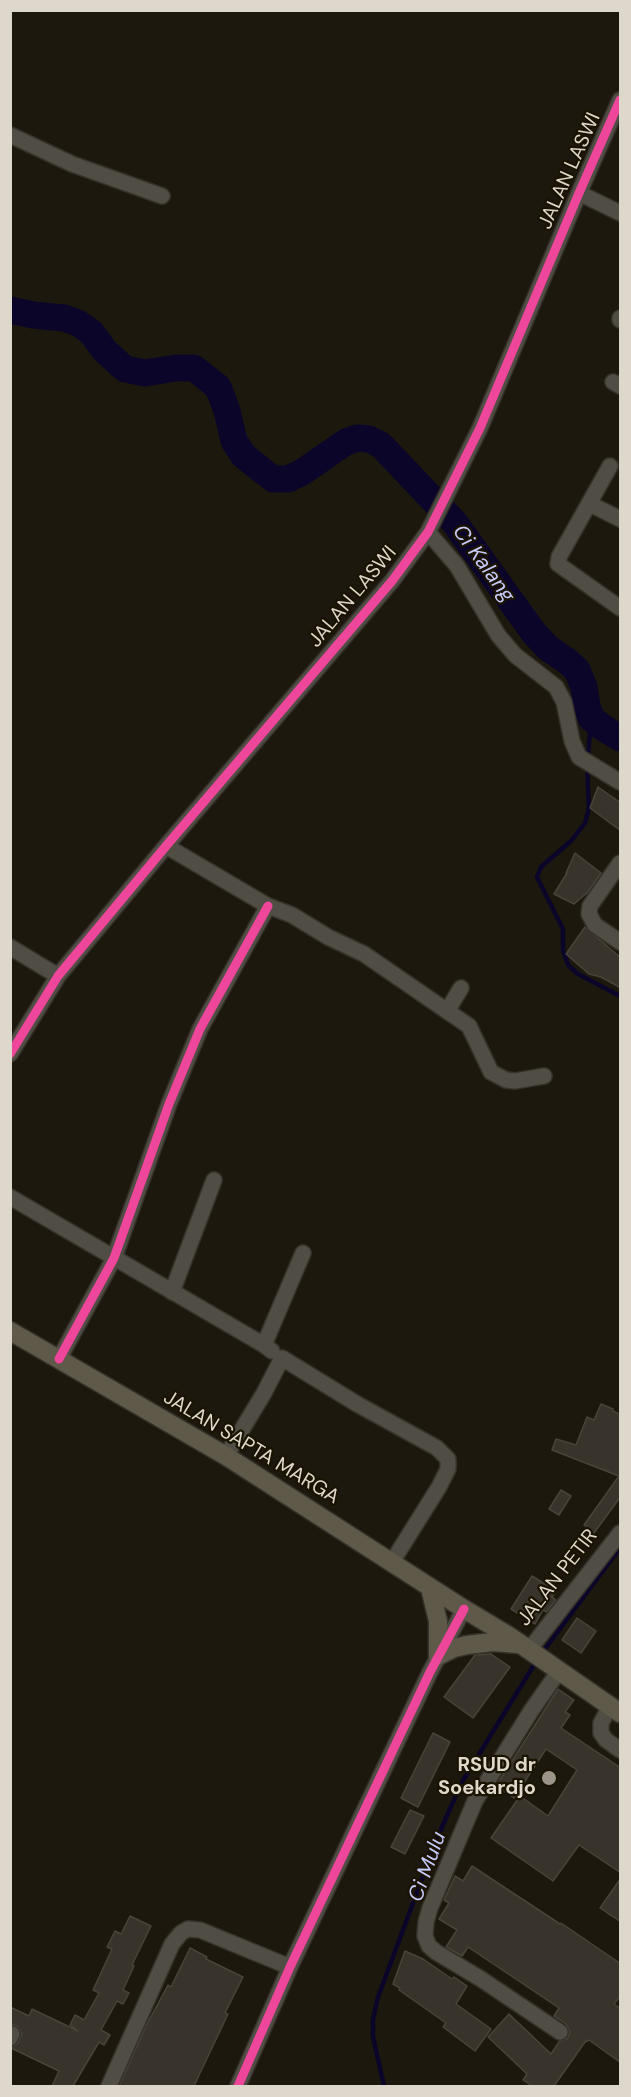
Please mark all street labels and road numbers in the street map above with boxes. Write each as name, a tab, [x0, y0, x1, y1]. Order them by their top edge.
street label: JALAN LASWI	[534, 109, 606, 233]
street label: JALAN LASWI	[304, 541, 402, 653]
street label: JALAN SAPTA MARGA	[159, 1386, 343, 1510]
street label: JALAN PETIR	[513, 1525, 603, 1631]

